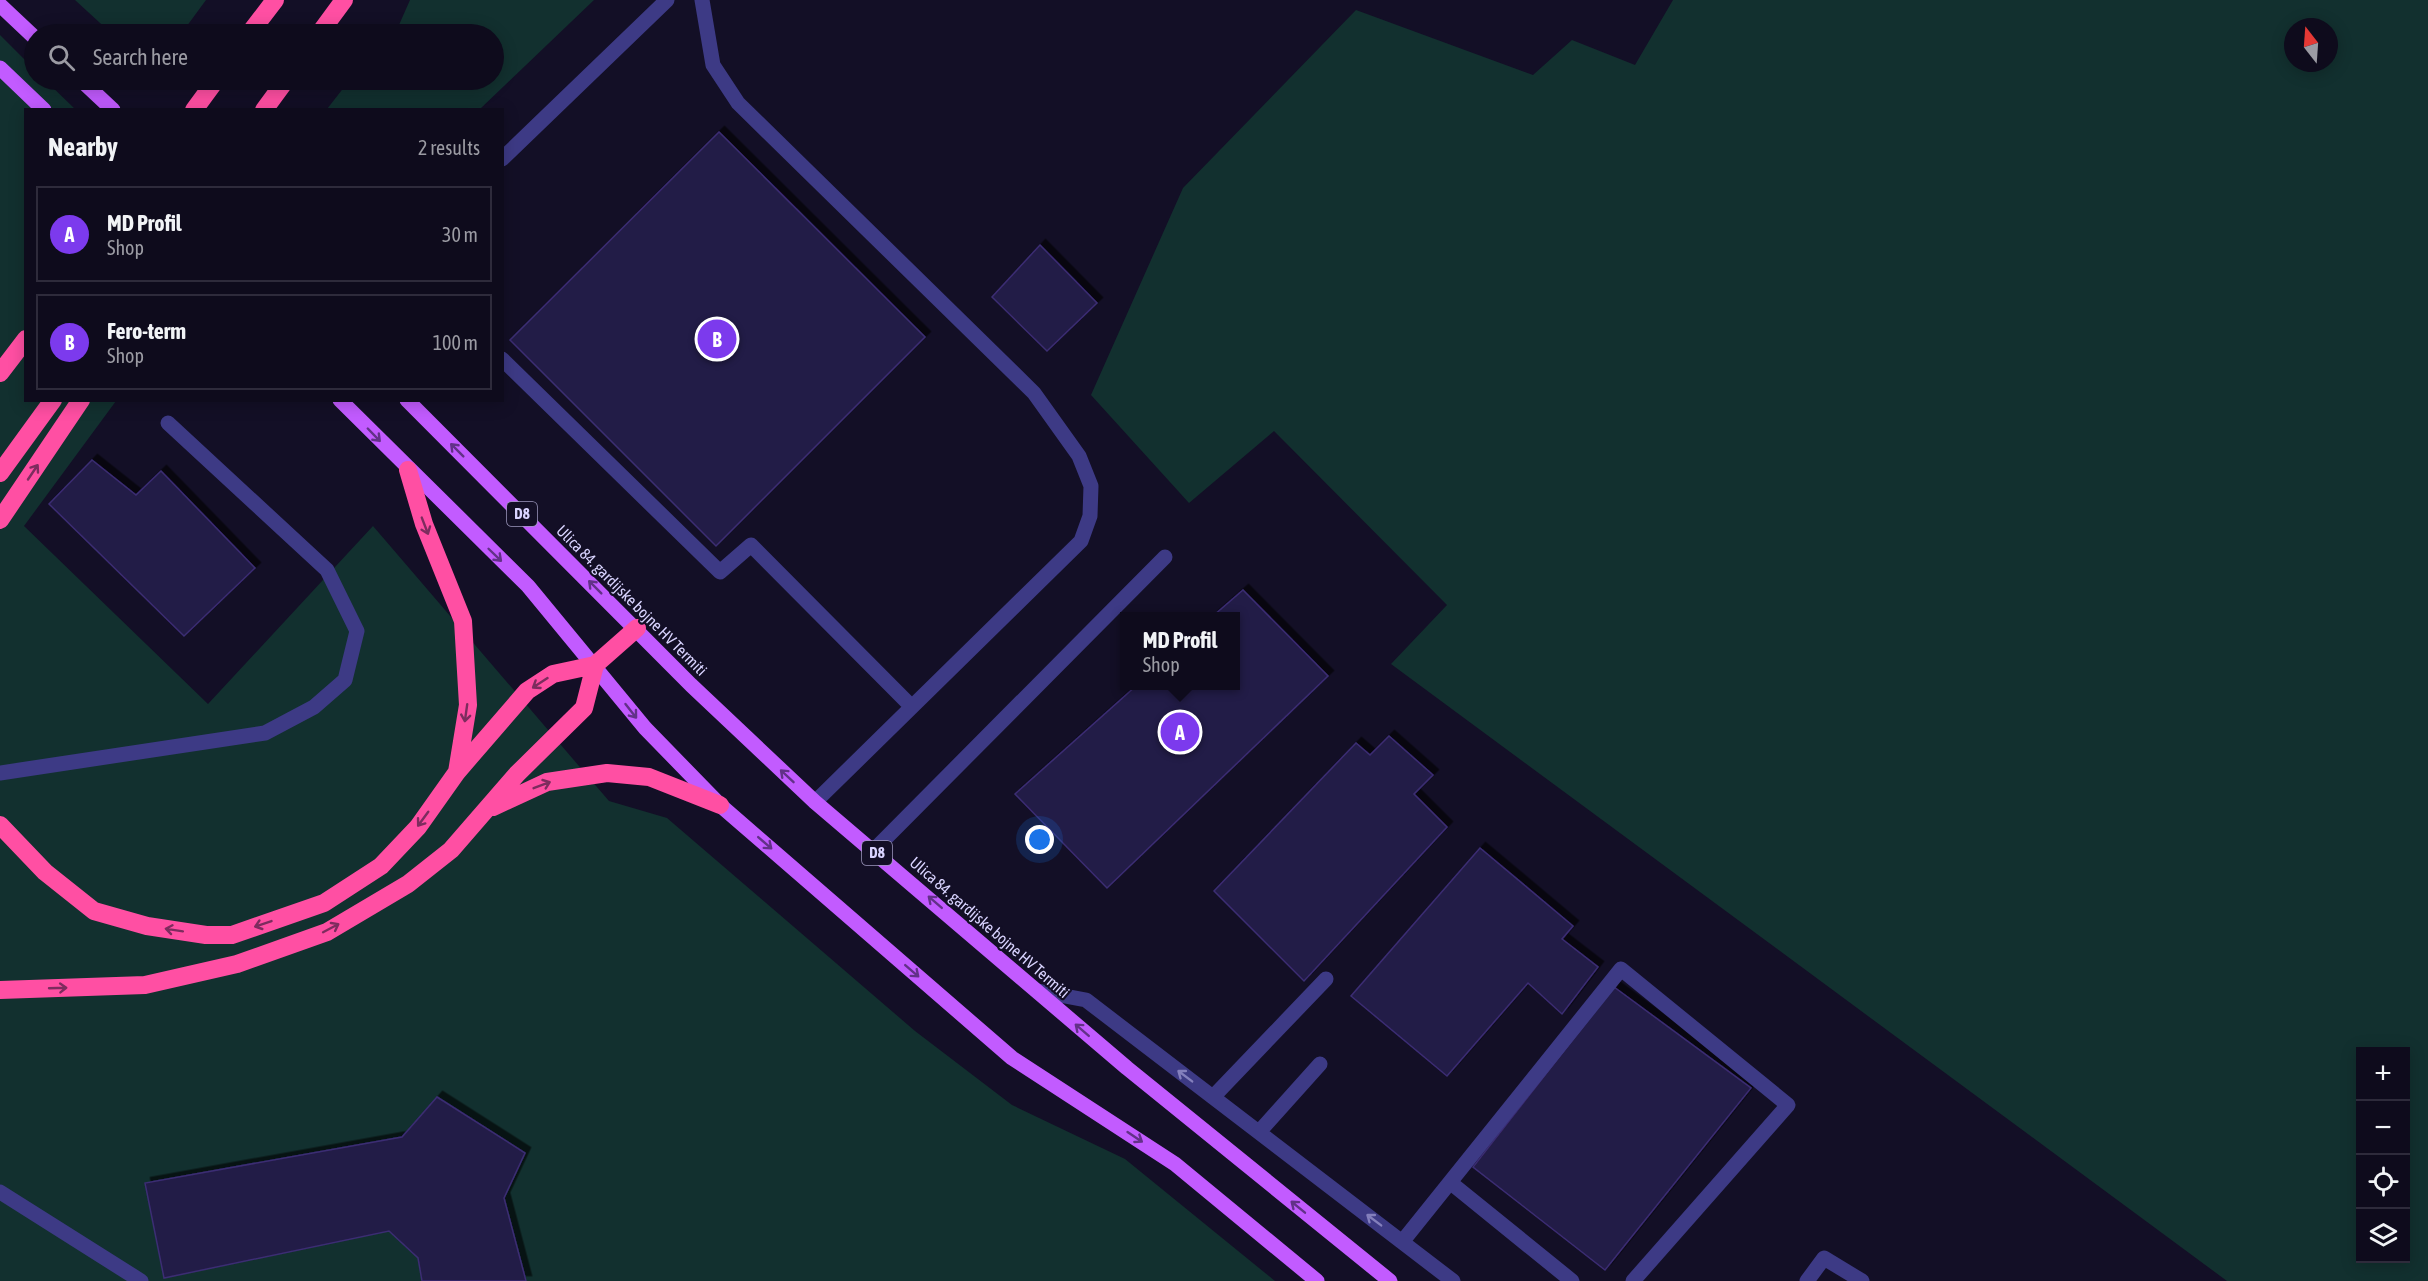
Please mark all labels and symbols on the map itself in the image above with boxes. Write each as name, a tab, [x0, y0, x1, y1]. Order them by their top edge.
north arrow	[2284, 18, 2338, 72]
pin: B	[698, 316, 736, 362]
one-way arrow	[367, 428, 382, 443]
one-way arrow	[449, 442, 464, 457]
one-way arrow	[27, 464, 39, 480]
road number: D8	[507, 502, 537, 526]
one-way arrow	[421, 516, 432, 535]
street label: Ulica 84. gardijske bojne HV Termiti	[552, 521, 711, 680]
one-way arrow	[488, 547, 503, 562]
one-way arrow	[588, 580, 603, 594]
one-way arrow	[532, 677, 549, 689]
one-way arrow	[625, 702, 638, 718]
one-way arrow	[461, 703, 472, 723]
pin: A	[1160, 710, 1200, 754]
one-way arrow	[779, 768, 794, 783]
one-way arrow	[532, 779, 551, 790]
one-way arrow	[417, 811, 429, 827]
your location	[1025, 825, 1054, 854]
one-way arrow	[757, 837, 773, 850]
road number: D8	[862, 841, 892, 865]
street label: Ulica 84. gardijske bojne HV Termiti	[906, 853, 1073, 1002]
one-way arrow	[927, 896, 943, 909]
one-way arrow	[254, 920, 273, 931]
one-way arrow	[322, 922, 340, 934]
one-way arrow	[165, 925, 185, 936]
one-way arrow	[904, 964, 919, 978]
one-way arrow	[48, 982, 68, 993]
one-way arrow	[1075, 1023, 1090, 1037]
one-way arrow	[1178, 1069, 1194, 1082]
one-way arrow	[1126, 1131, 1142, 1143]
one-way arrow	[1290, 1200, 1306, 1213]
one-way arrow	[1366, 1213, 1382, 1226]

